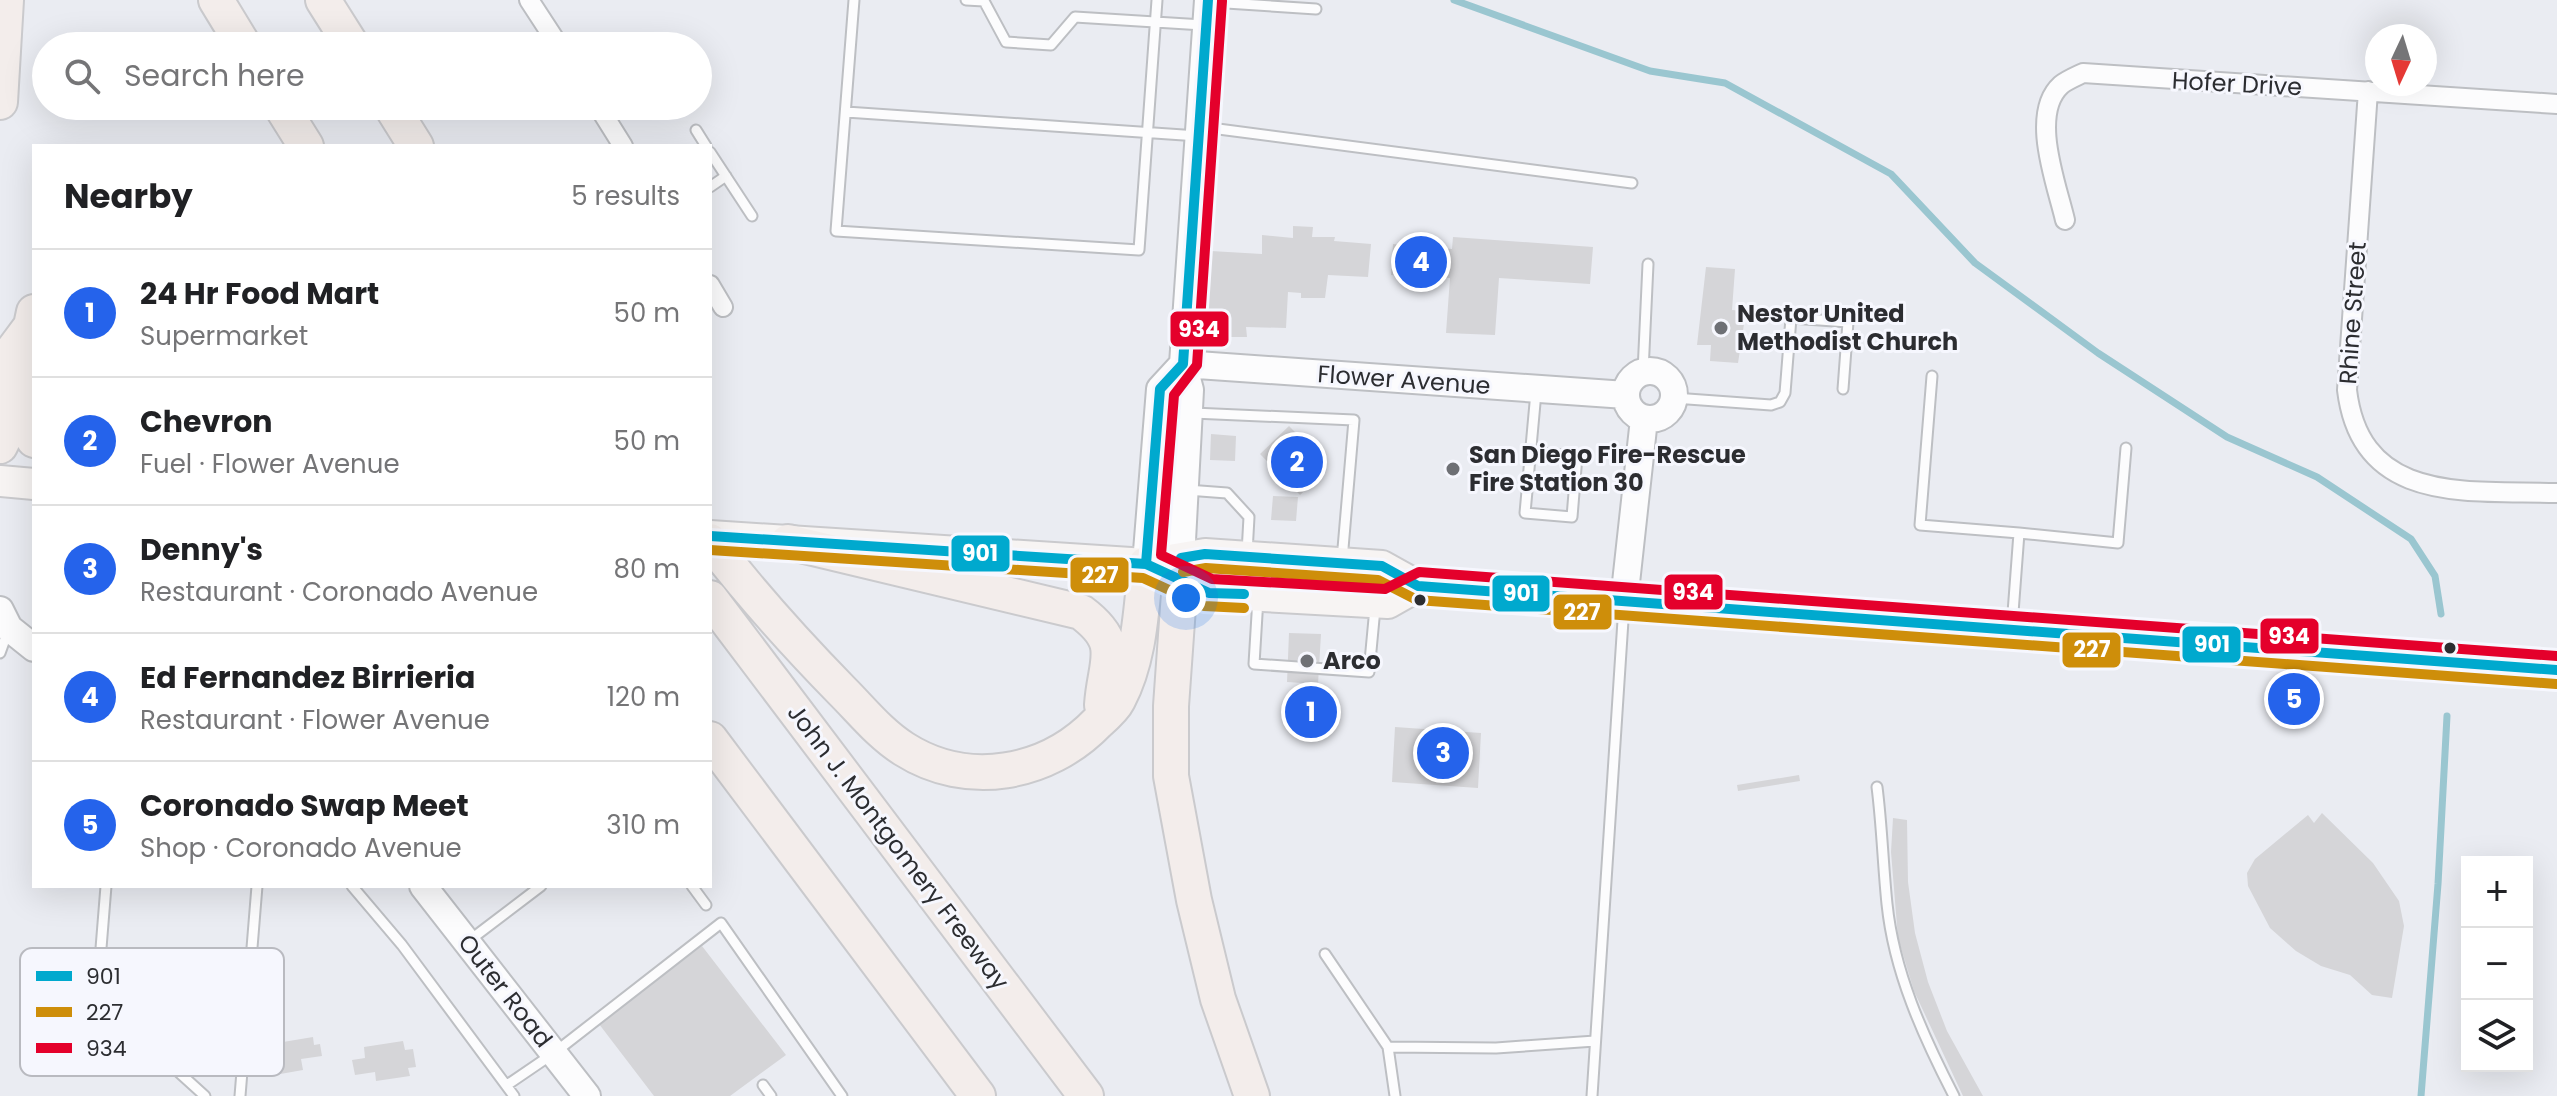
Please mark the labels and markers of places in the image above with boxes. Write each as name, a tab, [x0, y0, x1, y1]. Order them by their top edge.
pin: 4	[1395, 232, 1447, 292]
place label: Nestor United Methodist Church	[1737, 297, 1958, 358]
marker: Nestor United Methodist Church	[1712, 319, 1730, 337]
pin: 2	[1271, 432, 1323, 492]
place label: San Diego Fire-Rescue Fire Station 30	[1469, 438, 1746, 499]
marker: San Diego Fire-Rescue Fire Station 30	[1444, 460, 1462, 478]
unlabelled marker	[1412, 592, 1428, 608]
unlabelled marker	[2442, 640, 2458, 656]
place label: Arco	[1323, 644, 1381, 677]
marker: Arco	[1298, 652, 1316, 670]
pin: 5	[2268, 669, 2320, 729]
pin: 1	[1285, 682, 1337, 742]
pin: 3	[1417, 723, 1469, 783]

